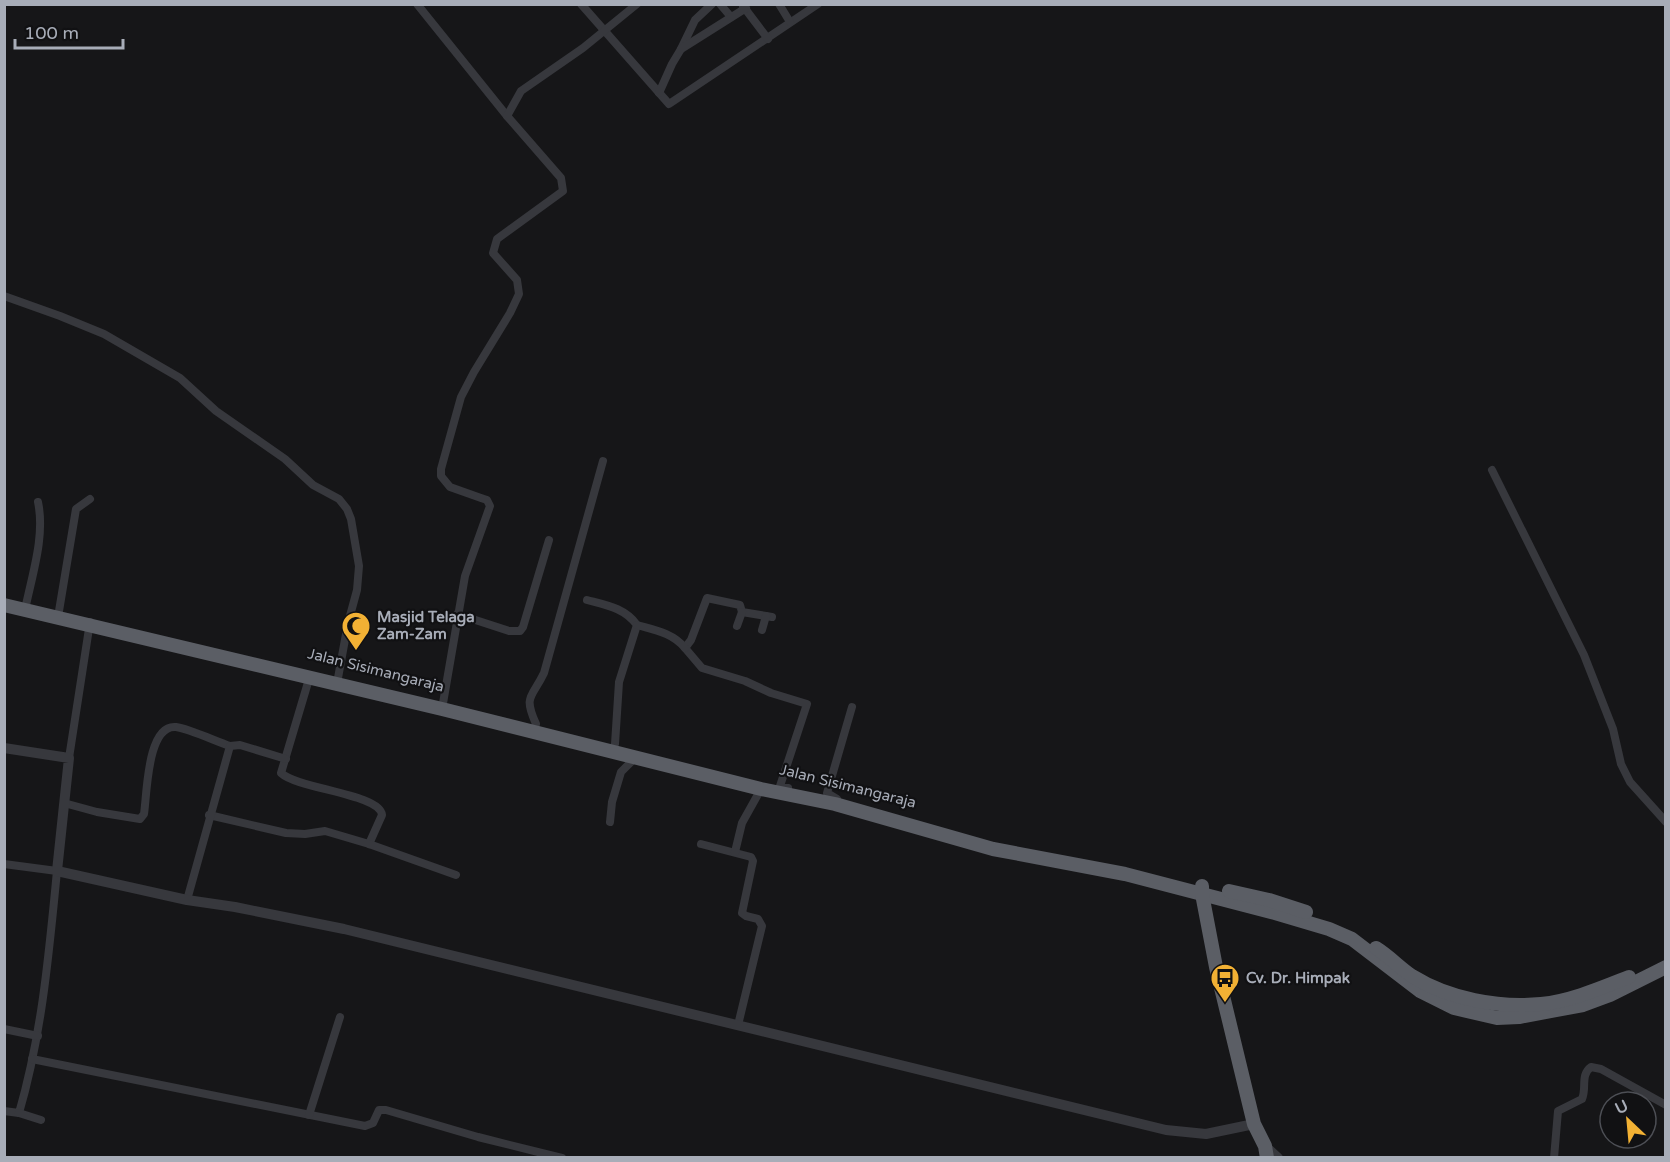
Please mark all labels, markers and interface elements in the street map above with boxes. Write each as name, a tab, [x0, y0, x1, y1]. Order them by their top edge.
scale bar	[15, 12, 123, 50]
text: 100 m	[24, 22, 79, 44]
place label: Masjid Telaga Zam-Zam	[377, 608, 475, 643]
mosque icon: Masjid Telaga Zam-Zam	[340, 610, 372, 652]
street label: Jalan Sisimangaraja	[306, 644, 446, 696]
street label: Jalan Sisimangaraja	[778, 760, 918, 812]
bus stop icon: Cv. Dr. Himpak	[1209, 962, 1241, 1004]
place label: Cv. Dr. Himpak	[1246, 969, 1350, 988]
north arrow	[1598, 1090, 1658, 1150]
text: U	[1612, 1096, 1632, 1119]

